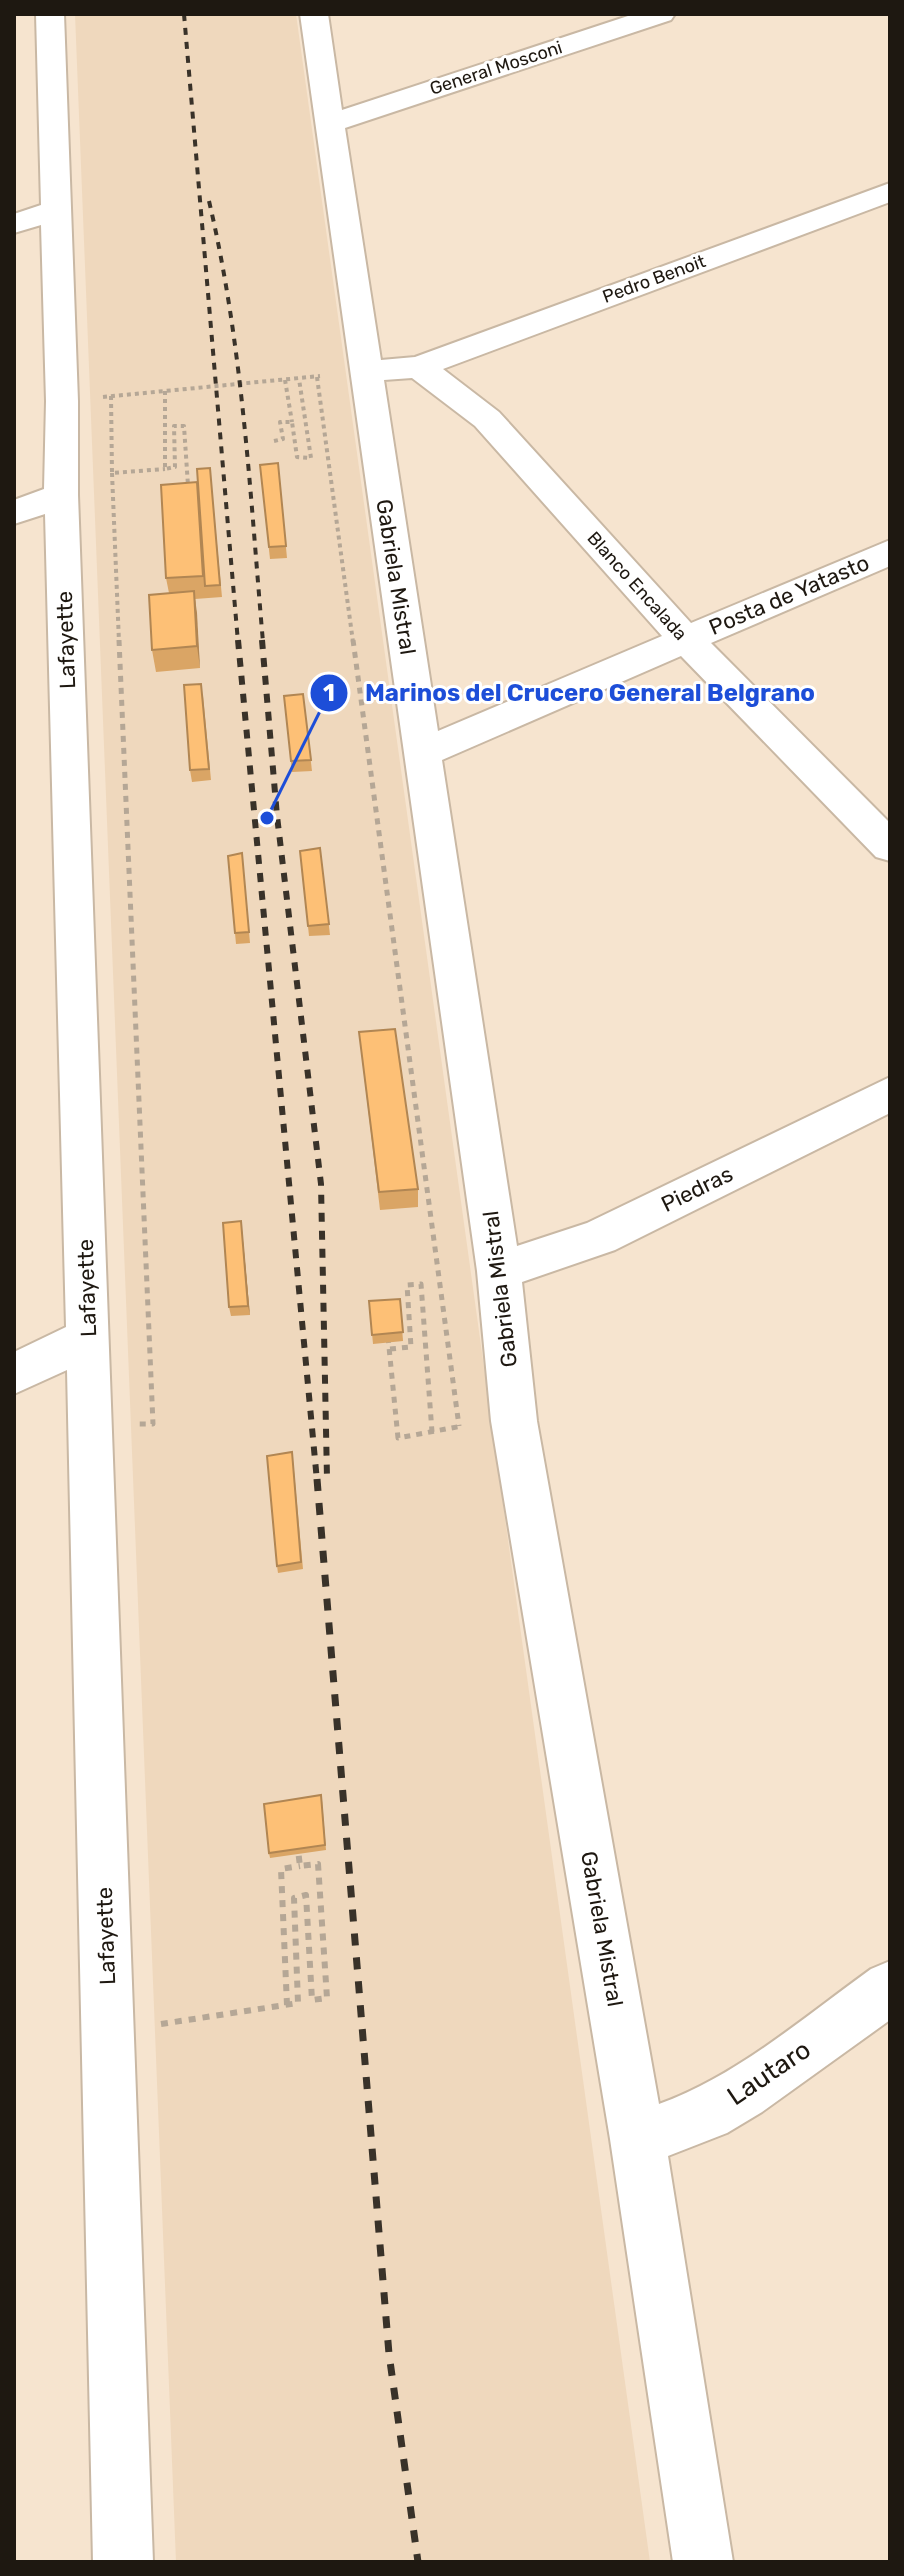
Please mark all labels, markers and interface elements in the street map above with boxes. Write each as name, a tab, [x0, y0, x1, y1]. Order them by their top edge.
street label: General Mosconi	[427, 36, 565, 100]
street label: Pedro Benoit	[599, 250, 709, 308]
street label: Gabriela Mistral	[370, 497, 422, 657]
street label: Blanco Encalada	[582, 527, 692, 645]
street label: Posta de Yatasto	[705, 549, 873, 641]
street label: Lafayette	[51, 590, 81, 690]
callout: Marinos del Crucero General Belgrano	[309, 669, 831, 717]
text: 1	[323, 679, 335, 707]
text: Marinos del Crucero General Belgrano	[365, 679, 815, 707]
street label: Piedras	[657, 1160, 737, 1218]
street label: Gabriela Mistral	[477, 1209, 523, 1369]
street label: Lafayette	[72, 1238, 102, 1338]
street label: Gabriela Mistral	[575, 1849, 629, 2009]
street label: Lafayette	[91, 1886, 121, 1986]
street label: Lautaro	[721, 2034, 817, 2112]

